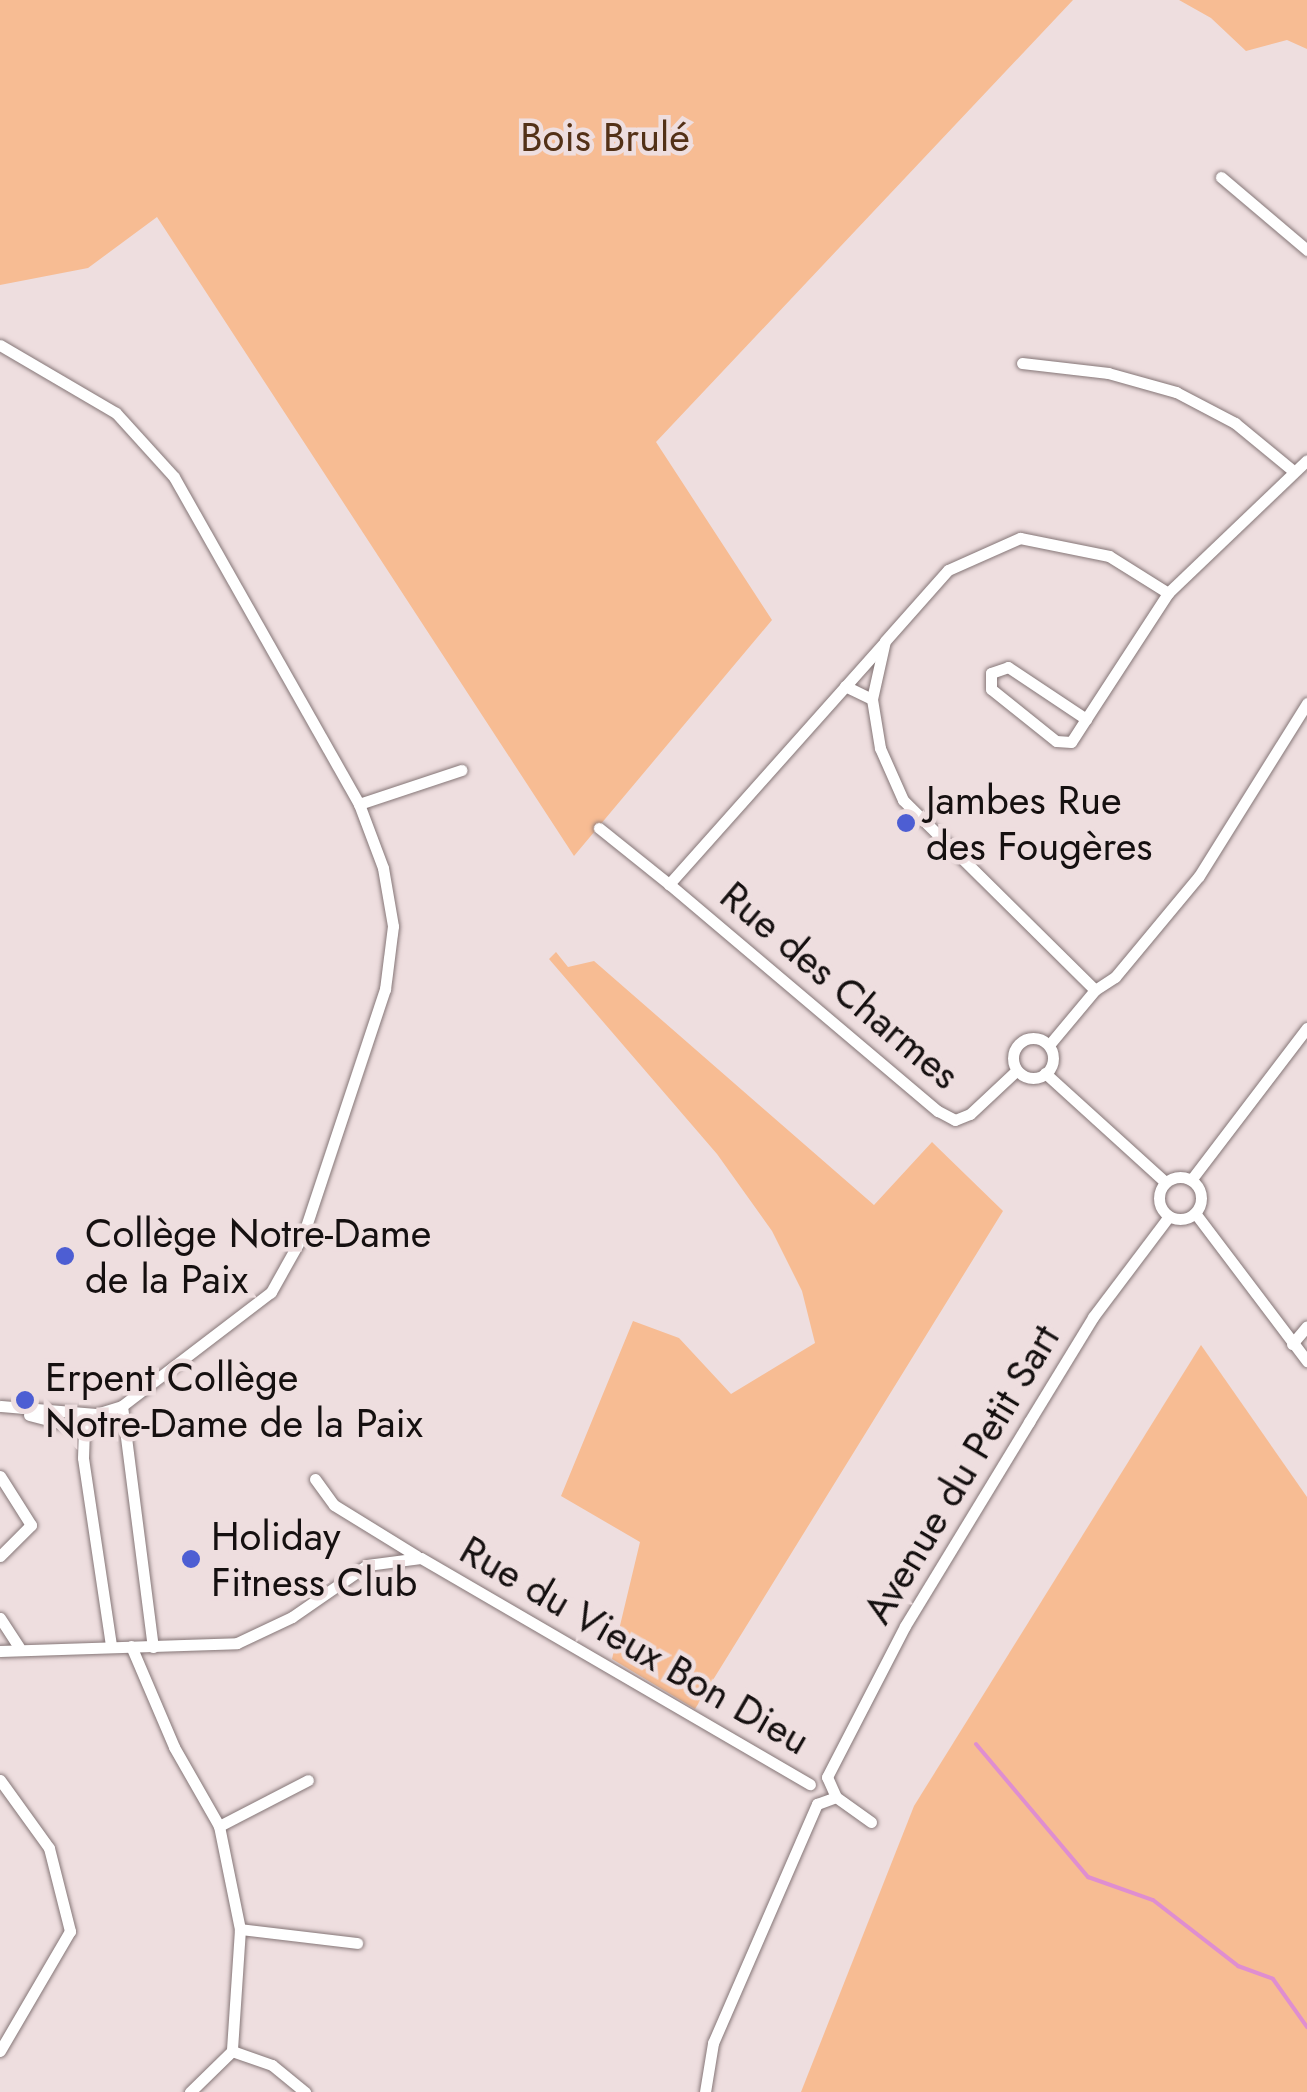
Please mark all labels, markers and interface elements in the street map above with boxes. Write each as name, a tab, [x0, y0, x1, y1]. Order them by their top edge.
park label: Bois Brulé	[520, 113, 690, 161]
place label: Jambes Rue des Fougères	[926, 776, 1152, 870]
marker: Jambes Rue des Fougères	[895, 812, 917, 834]
street label: Rue des Charmes	[711, 871, 969, 1099]
place label: Collège Notre-Dame de la Paix	[85, 1209, 431, 1303]
marker: Collège Notre-Dame de la Paix	[54, 1245, 76, 1267]
street label: Avenue du Petit Sart	[853, 1316, 1069, 1632]
place label: Erpent Collège Notre-Dame de la Paix	[45, 1353, 423, 1447]
marker: Erpent Collège Notre-Dame de la Paix	[14, 1389, 36, 1411]
place label: Holiday Fitness Club	[211, 1512, 417, 1606]
street label: Rue du Vieux Bon Dieu	[452, 1525, 818, 1765]
marker: Holiday Fitness Club	[180, 1548, 202, 1570]

